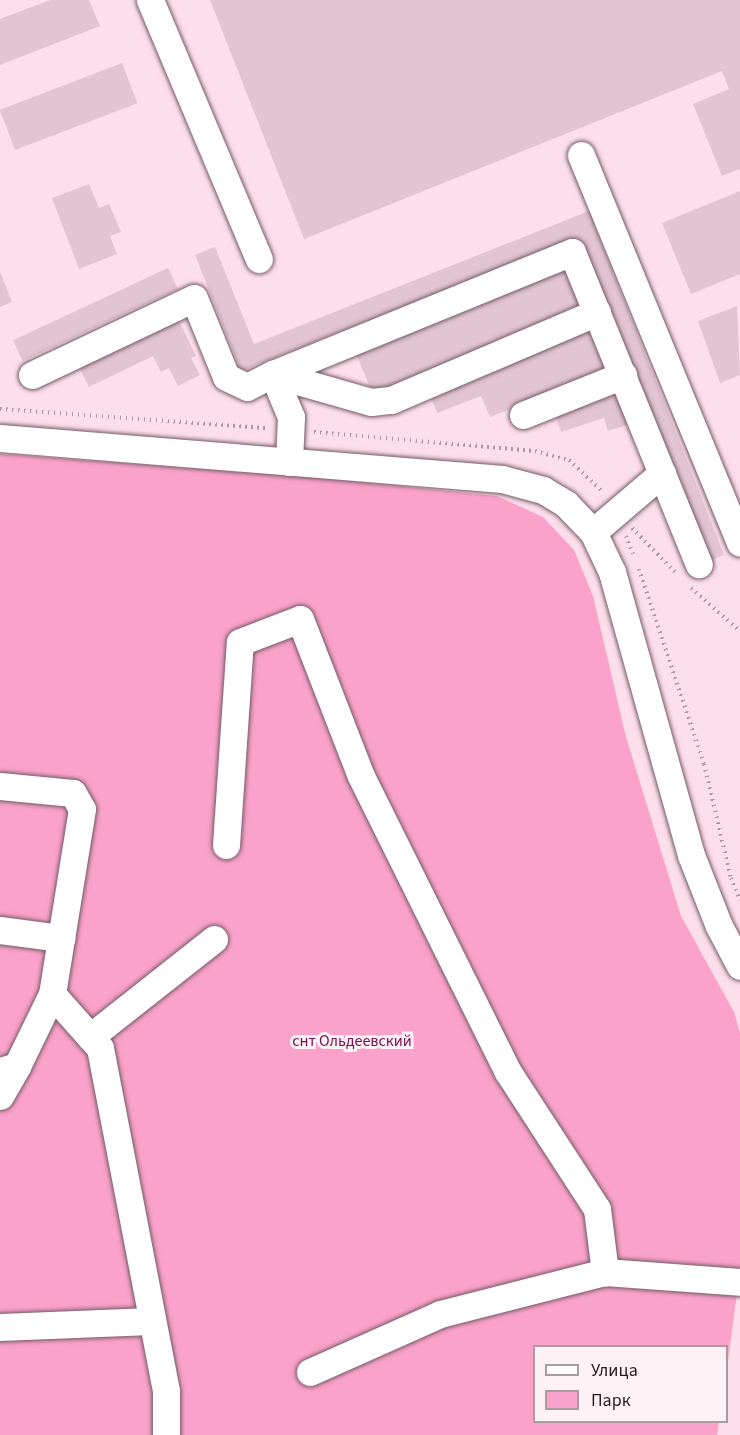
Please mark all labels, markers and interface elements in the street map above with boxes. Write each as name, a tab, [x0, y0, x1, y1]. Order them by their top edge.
park label: снт Ольдеевский	[292, 1031, 412, 1051]
legend	[533, 1345, 728, 1423]
text: Улица	[591, 1358, 638, 1383]
text: Парк	[591, 1388, 631, 1413]

